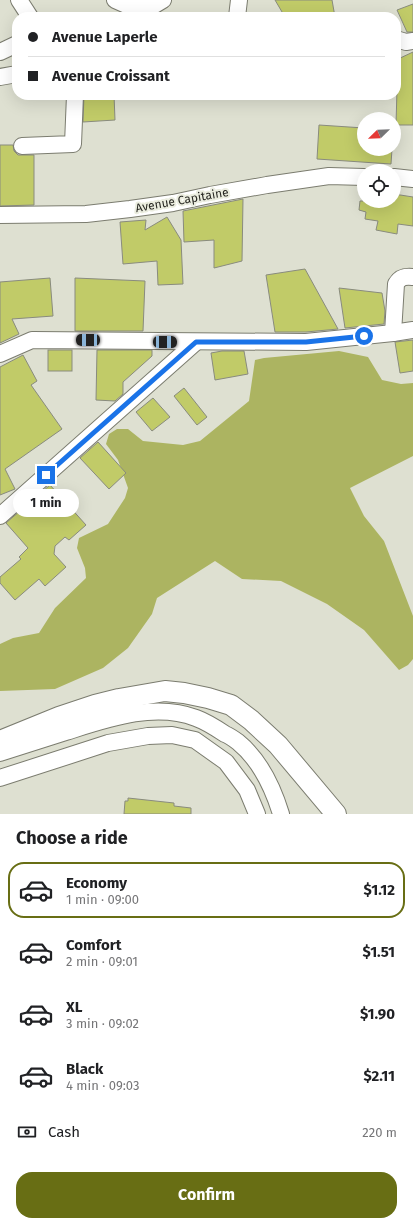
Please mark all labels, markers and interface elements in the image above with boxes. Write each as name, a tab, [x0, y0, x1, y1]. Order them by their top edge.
text: Avenue Laperle	[52, 28, 157, 46]
text: Avenue Croissant	[52, 67, 170, 85]
north arrow	[357, 112, 401, 156]
map controls	[357, 112, 401, 208]
button: locate	[357, 164, 401, 208]
street label: Avenue Capitaine	[134, 185, 230, 215]
route start	[355, 327, 373, 345]
car	[76, 334, 100, 346]
car	[153, 336, 177, 348]
route end	[37, 466, 55, 484]
callout: 1 min	[13, 489, 79, 517]
text: 1 min	[30, 495, 62, 510]
text: Choose a ride	[16, 827, 128, 849]
icon: car	[18, 872, 54, 908]
text: Economy	[66, 874, 127, 892]
text: $1.12	[364, 881, 395, 899]
text: 1 min · 09:00	[66, 892, 139, 907]
icon: car	[18, 934, 54, 970]
text: Comfort	[66, 936, 122, 954]
text: $1.51	[362, 943, 395, 961]
text: 2 min · 09:01	[66, 954, 138, 969]
icon: car	[18, 996, 54, 1032]
text: XL	[66, 998, 82, 1016]
text: $1.90	[360, 1005, 395, 1023]
text: 3 min · 09:02	[66, 1016, 139, 1031]
icon: car	[18, 1058, 54, 1094]
text: Black	[66, 1060, 103, 1078]
text: $2.11	[363, 1067, 395, 1085]
text: 4 min · 09:03	[66, 1078, 139, 1093]
icon: cash	[16, 1121, 38, 1143]
text: Cash	[48, 1123, 80, 1141]
text: 220 m	[362, 1125, 397, 1140]
button: Confirm	[16, 1172, 397, 1218]

